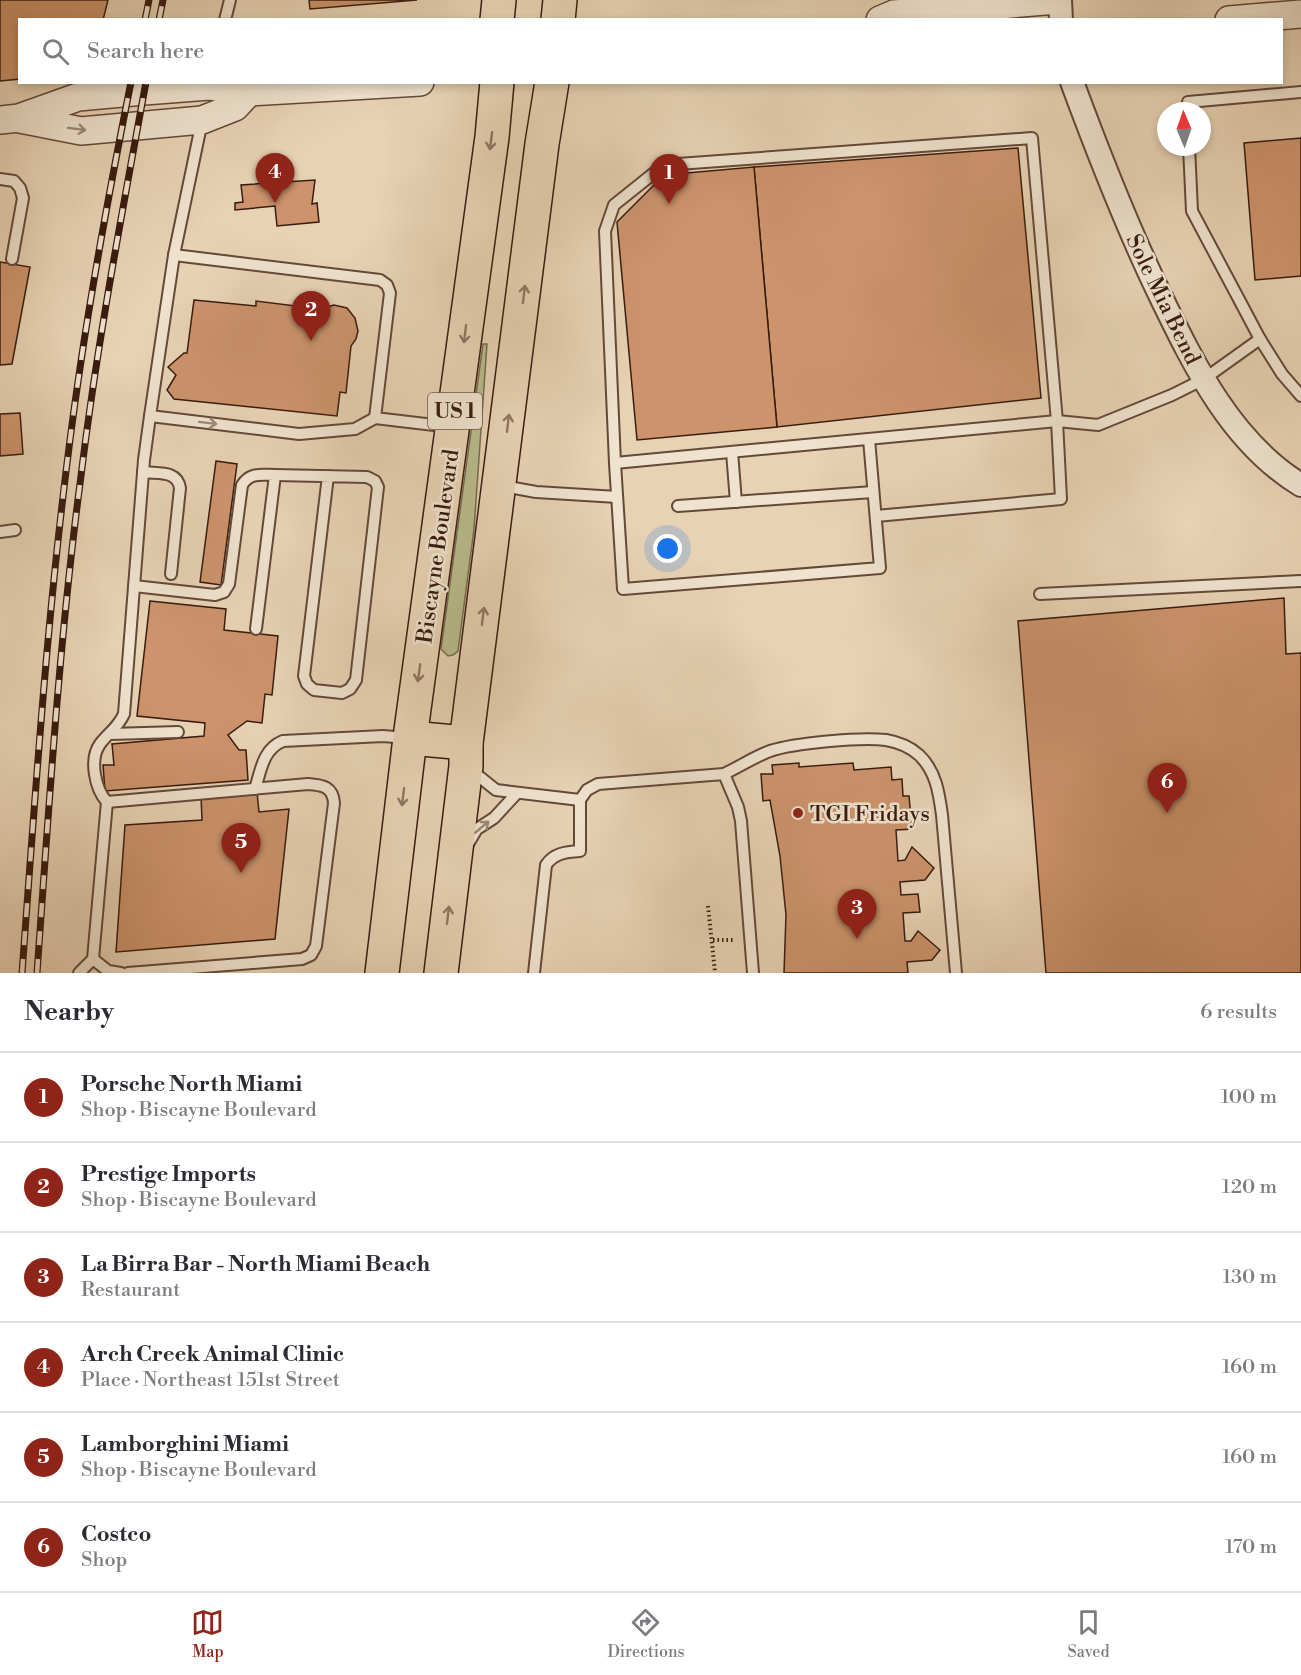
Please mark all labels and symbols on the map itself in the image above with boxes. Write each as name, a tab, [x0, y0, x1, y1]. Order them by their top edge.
north arrow	[1157, 102, 1211, 156]
one-way arrow	[66, 124, 86, 135]
one-way arrow	[485, 130, 496, 150]
pin: 4	[256, 154, 294, 203]
pin: 1	[650, 154, 688, 204]
street label: Sole Mia Bend	[1119, 230, 1206, 370]
one-way arrow	[519, 284, 530, 304]
pin: 2	[292, 292, 330, 341]
one-way arrow	[460, 324, 471, 343]
road number: US 1	[428, 393, 482, 429]
one-way arrow	[502, 414, 513, 433]
one-way arrow	[197, 418, 217, 429]
street label: Biscayne Boulevard	[411, 447, 466, 646]
your location	[653, 534, 682, 563]
one-way arrow	[477, 607, 488, 627]
one-way arrow	[413, 662, 424, 682]
pin: 6	[1148, 764, 1186, 813]
one-way arrow	[397, 786, 408, 806]
place label: TGI Fridays	[810, 801, 930, 828]
marker: TGI Fridays	[791, 806, 805, 820]
one-way arrow	[474, 821, 490, 834]
pin: 5	[222, 824, 260, 873]
pin: 3	[838, 890, 876, 939]
one-way arrow	[443, 905, 454, 925]

